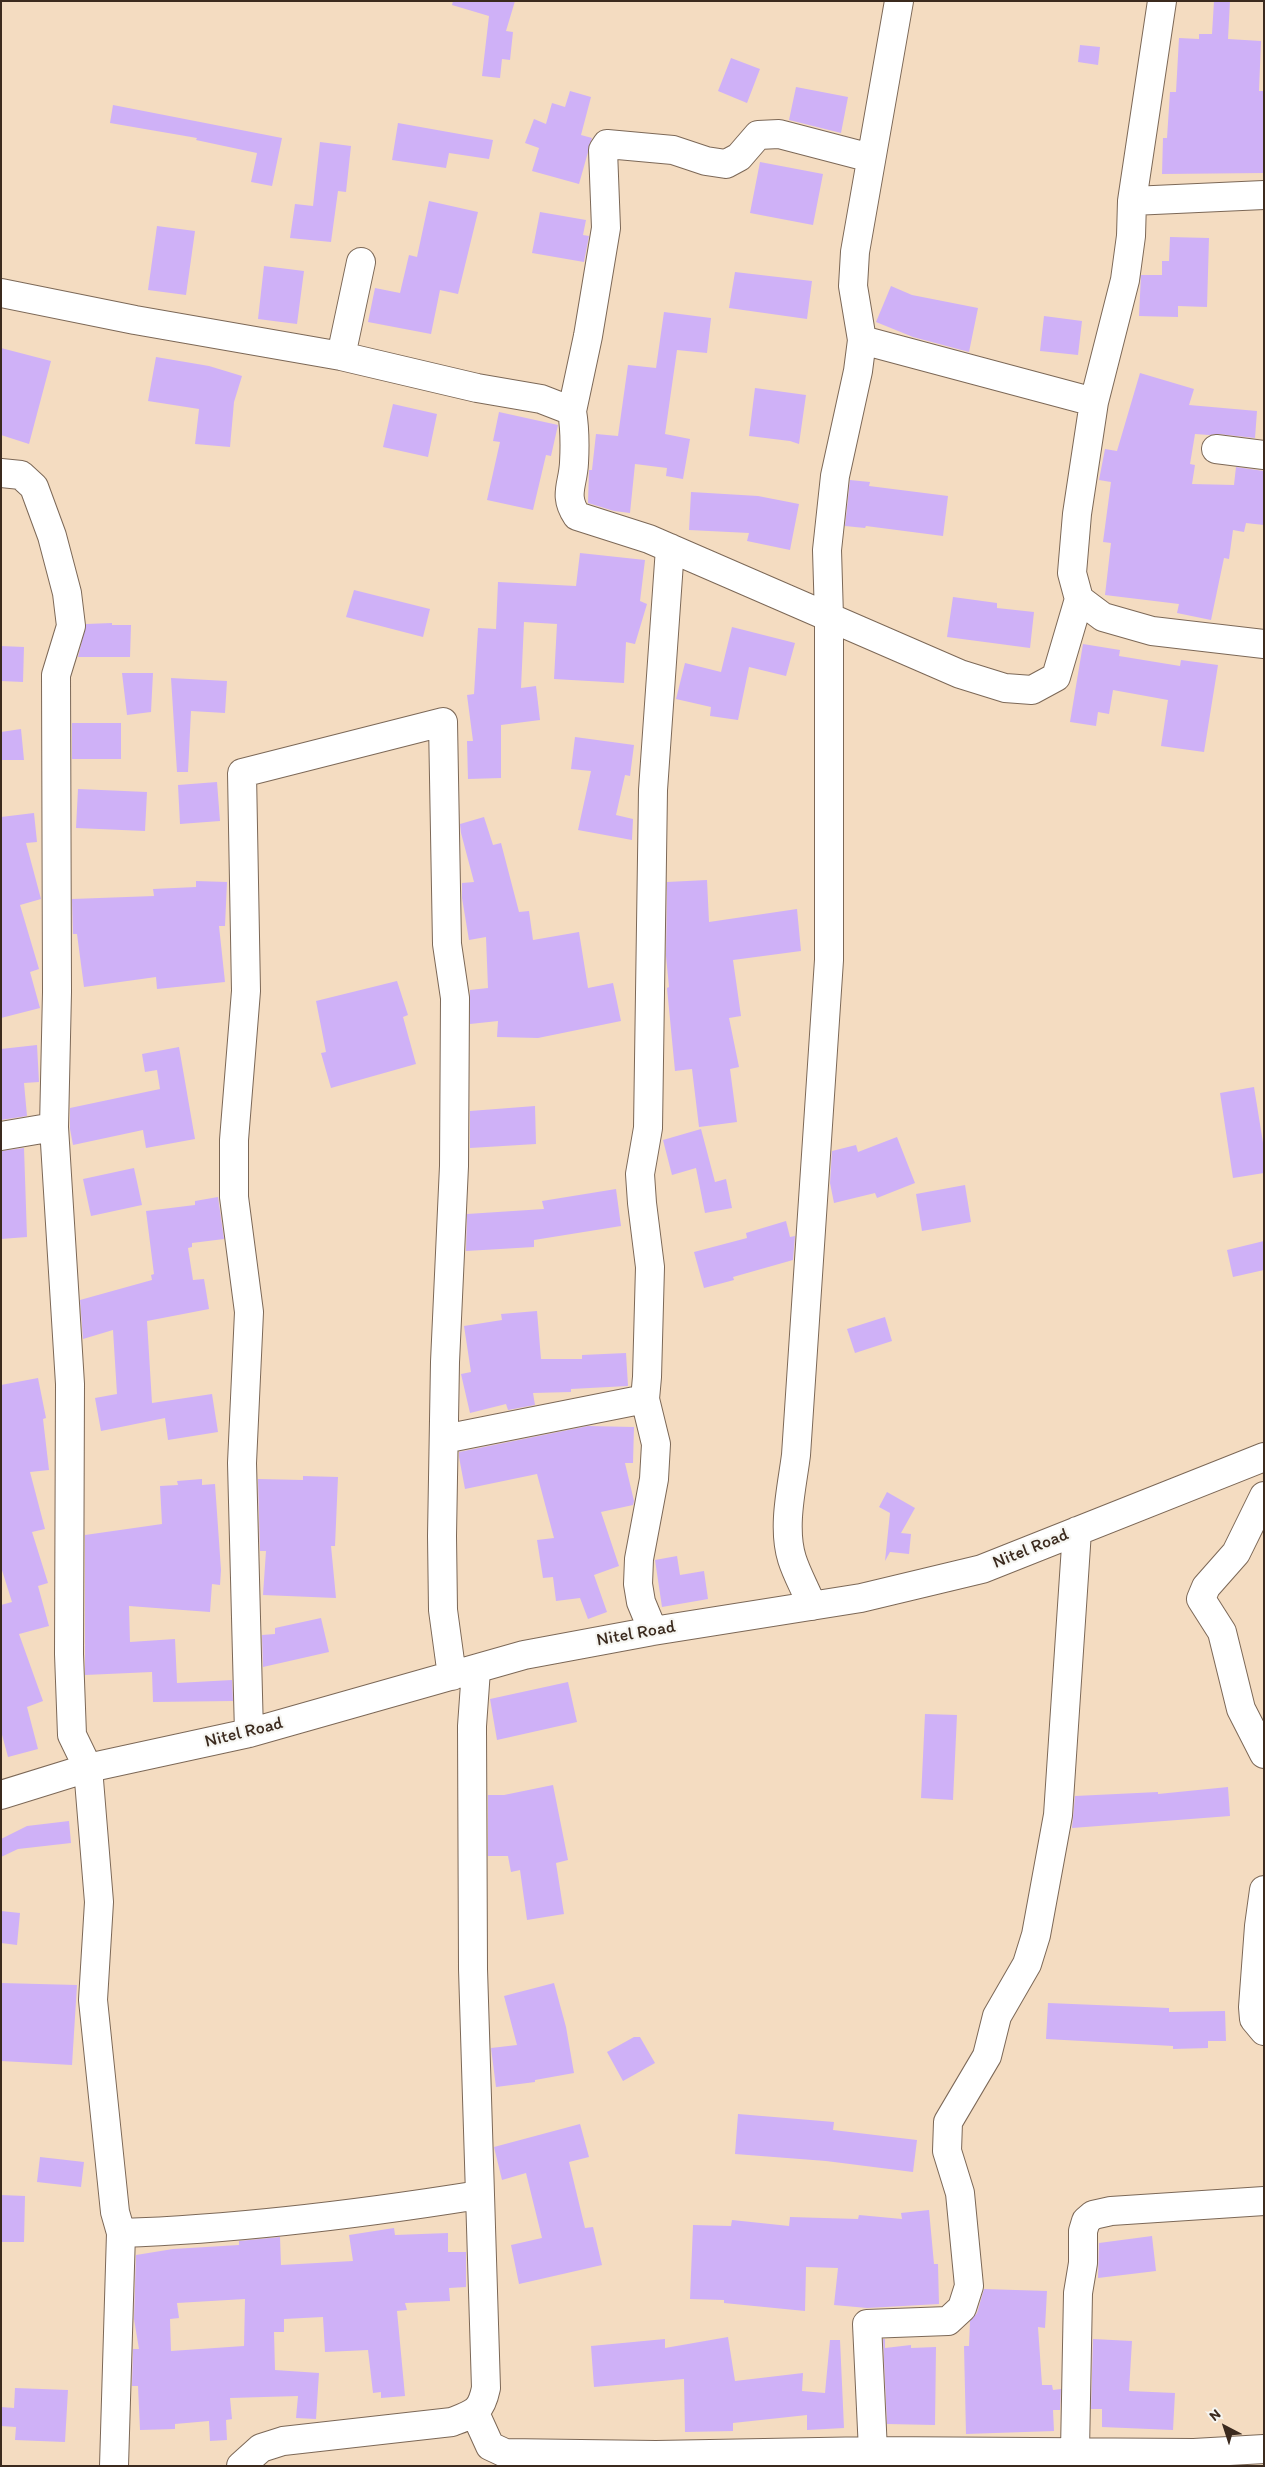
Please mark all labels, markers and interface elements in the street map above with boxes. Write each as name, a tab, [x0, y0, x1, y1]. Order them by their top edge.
street label: Nitel Road	[990, 1524, 1072, 1574]
street label: Nitel Road	[595, 1616, 677, 1652]
street label: Nitel Road	[203, 1713, 285, 1753]
north arrow	[1200, 2402, 1250, 2452]
text: N	[1206, 2406, 1224, 2425]

